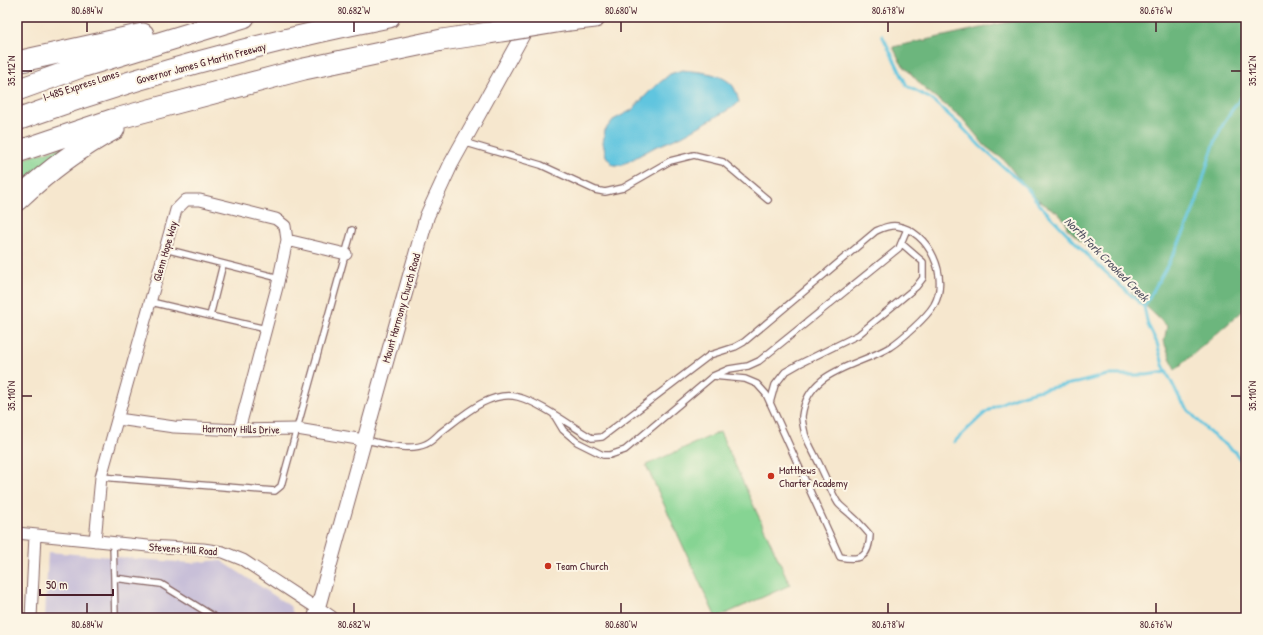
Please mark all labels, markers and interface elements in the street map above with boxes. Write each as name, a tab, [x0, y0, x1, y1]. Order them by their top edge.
text: 80.684°W	[71, 4, 104, 17]
text: 80.682°W	[338, 4, 371, 17]
text: 80.680°W	[605, 4, 638, 17]
text: 80.678°W	[872, 4, 905, 17]
text: 80.676°W	[1140, 4, 1173, 17]
street label: Governor James G Martin Freeway	[135, 39, 268, 87]
text: 35.112°N	[5, 56, 18, 86]
text: 35.112°N	[1246, 56, 1259, 86]
street label: I-485 Express Lanes	[41, 66, 121, 104]
water label: North Fork Crooked Creek	[1061, 213, 1154, 306]
street label: Glenn Hope Way	[150, 219, 180, 283]
street label: Mount Harmony Church Road	[379, 251, 424, 364]
text: 35.110°N	[5, 381, 18, 411]
text: 35.110°N	[1246, 381, 1259, 411]
street label: Harmony Hills Drive	[202, 421, 281, 437]
place label: Matthews Charter Academy	[779, 463, 848, 490]
marker: Matthews Charter Academy	[766, 471, 776, 481]
street label: Stevens Mill Road	[149, 540, 218, 558]
place label: Team Church	[556, 559, 608, 573]
marker: Team Church	[543, 561, 553, 571]
scale bar	[40, 571, 113, 597]
text: 50 m	[46, 576, 67, 593]
text: 80.684°W	[71, 618, 104, 631]
text: 80.682°W	[338, 618, 371, 631]
text: 80.680°W	[605, 618, 638, 631]
text: 80.678°W	[872, 618, 905, 631]
text: 80.676°W	[1140, 618, 1173, 631]

